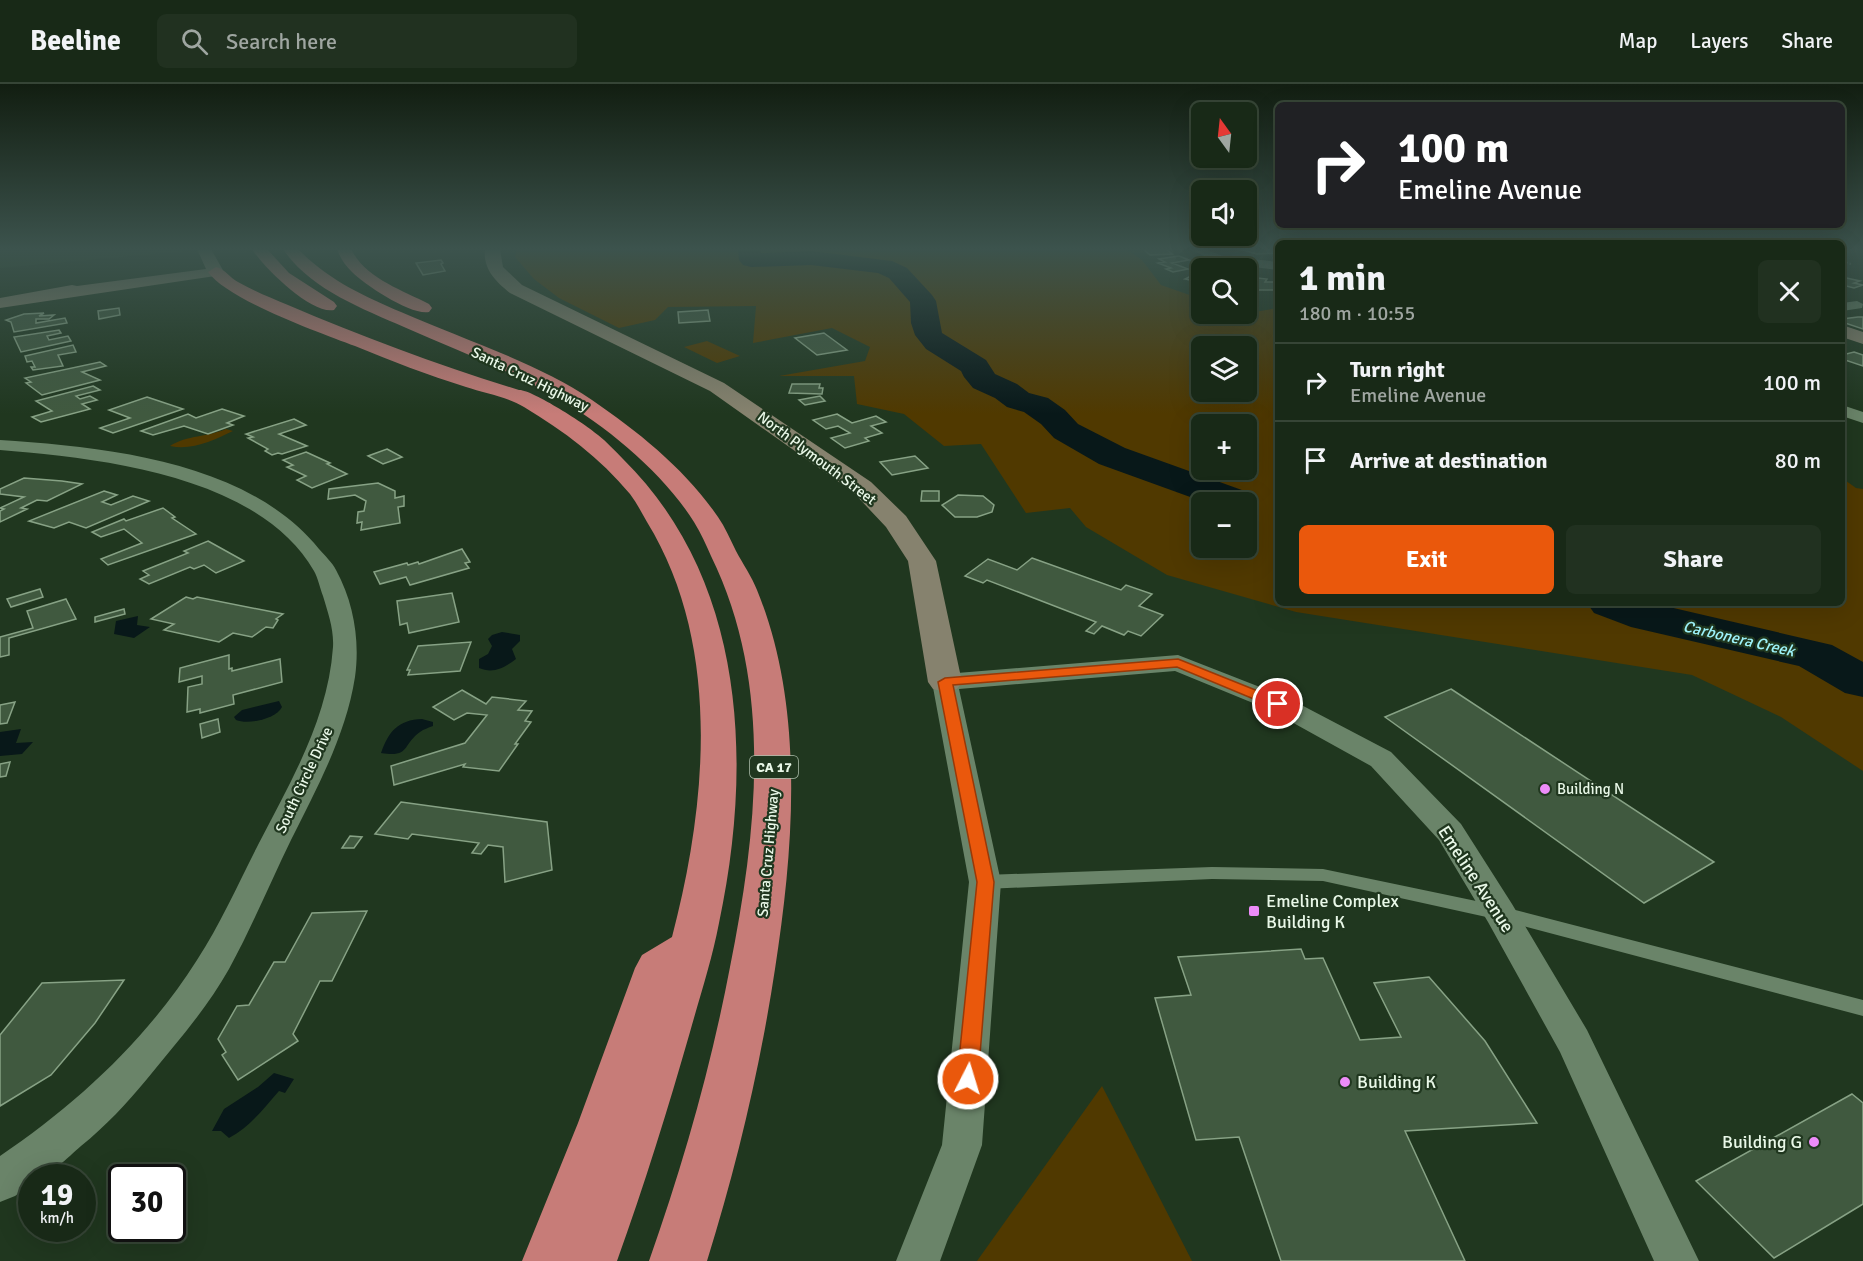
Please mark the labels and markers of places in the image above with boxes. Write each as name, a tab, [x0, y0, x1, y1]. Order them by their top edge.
pin	[1252, 678, 1303, 729]
place label: Building N	[1557, 780, 1624, 798]
marker: Building N	[1538, 782, 1552, 796]
place label: Emeline Complex Building K	[1266, 890, 1400, 933]
marker: Emeline Complex Building K	[1247, 904, 1261, 918]
place label: Building K	[1357, 1071, 1436, 1093]
marker: Building K	[1338, 1075, 1352, 1089]
place label: Building G	[1722, 1131, 1802, 1153]
marker: Building G	[1807, 1135, 1821, 1149]

